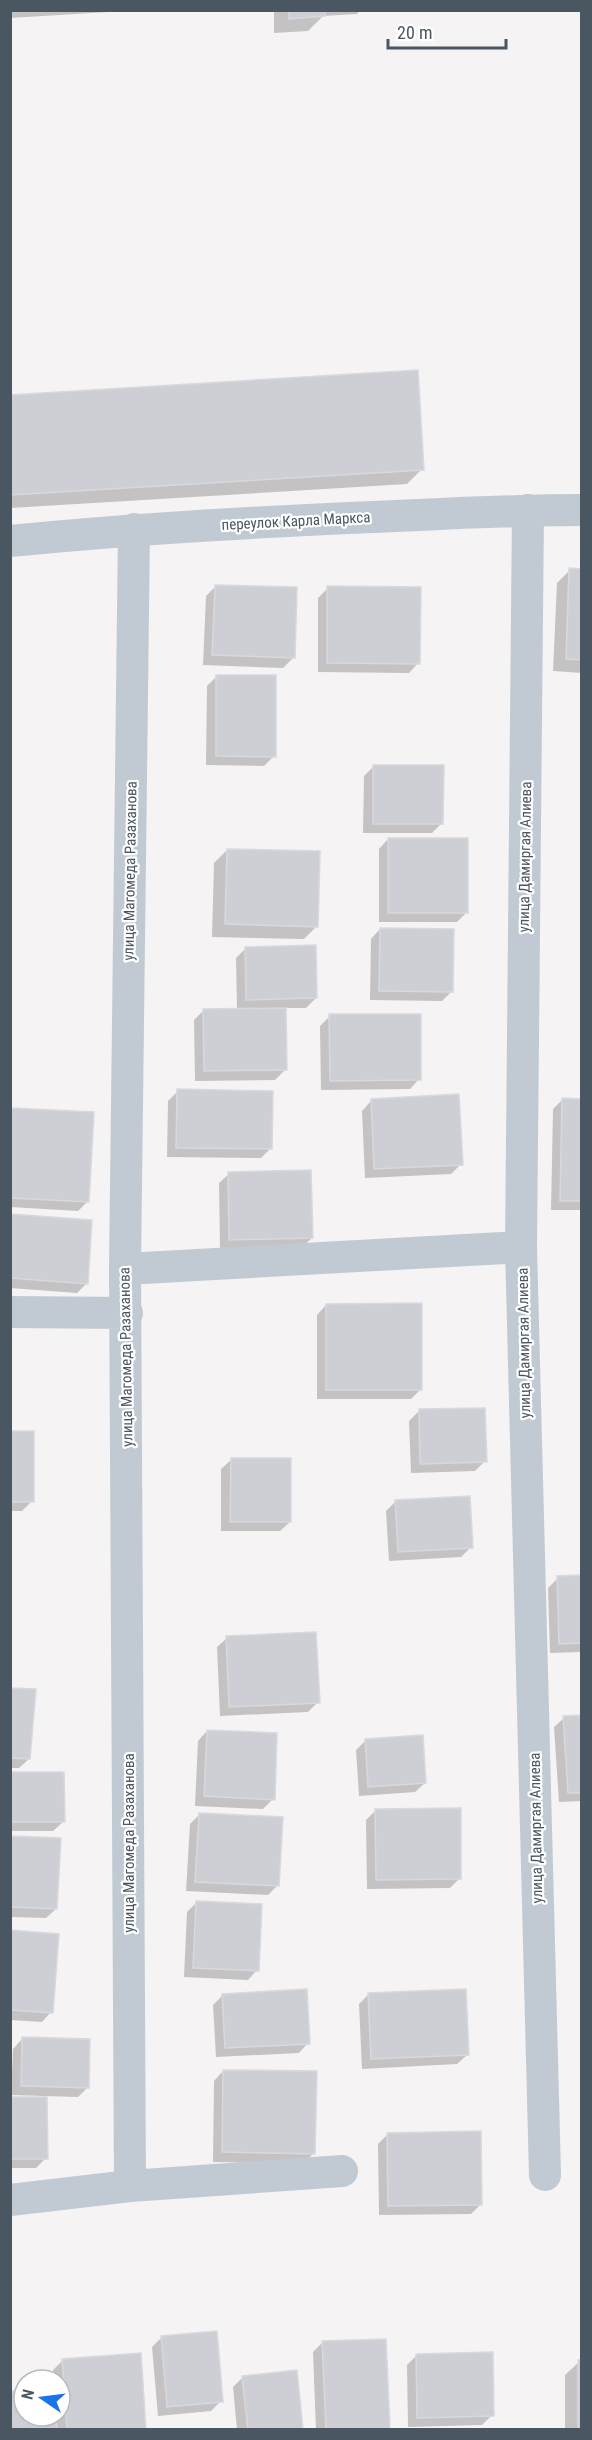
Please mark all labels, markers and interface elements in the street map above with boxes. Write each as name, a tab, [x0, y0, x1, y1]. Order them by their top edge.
scale bar	[388, 12, 506, 50]
text: 20 m	[397, 22, 432, 43]
street label: переулок Карла Маркса	[221, 508, 371, 534]
street label: улица Магомеда Разаханова	[119, 781, 141, 961]
street label: улица Дамиргая Алиева	[515, 781, 535, 933]
street label: улица Магомеда Разаханова	[115, 1267, 137, 1447]
street label: улица Дамиргая Алиева	[514, 1267, 534, 1419]
street label: улица Дамиргая Алиева	[526, 1752, 546, 1904]
street label: улица Магомеда Разаханова	[120, 1753, 138, 1933]
north arrow	[12, 2368, 72, 2428]
text: N	[18, 2387, 38, 2402]

